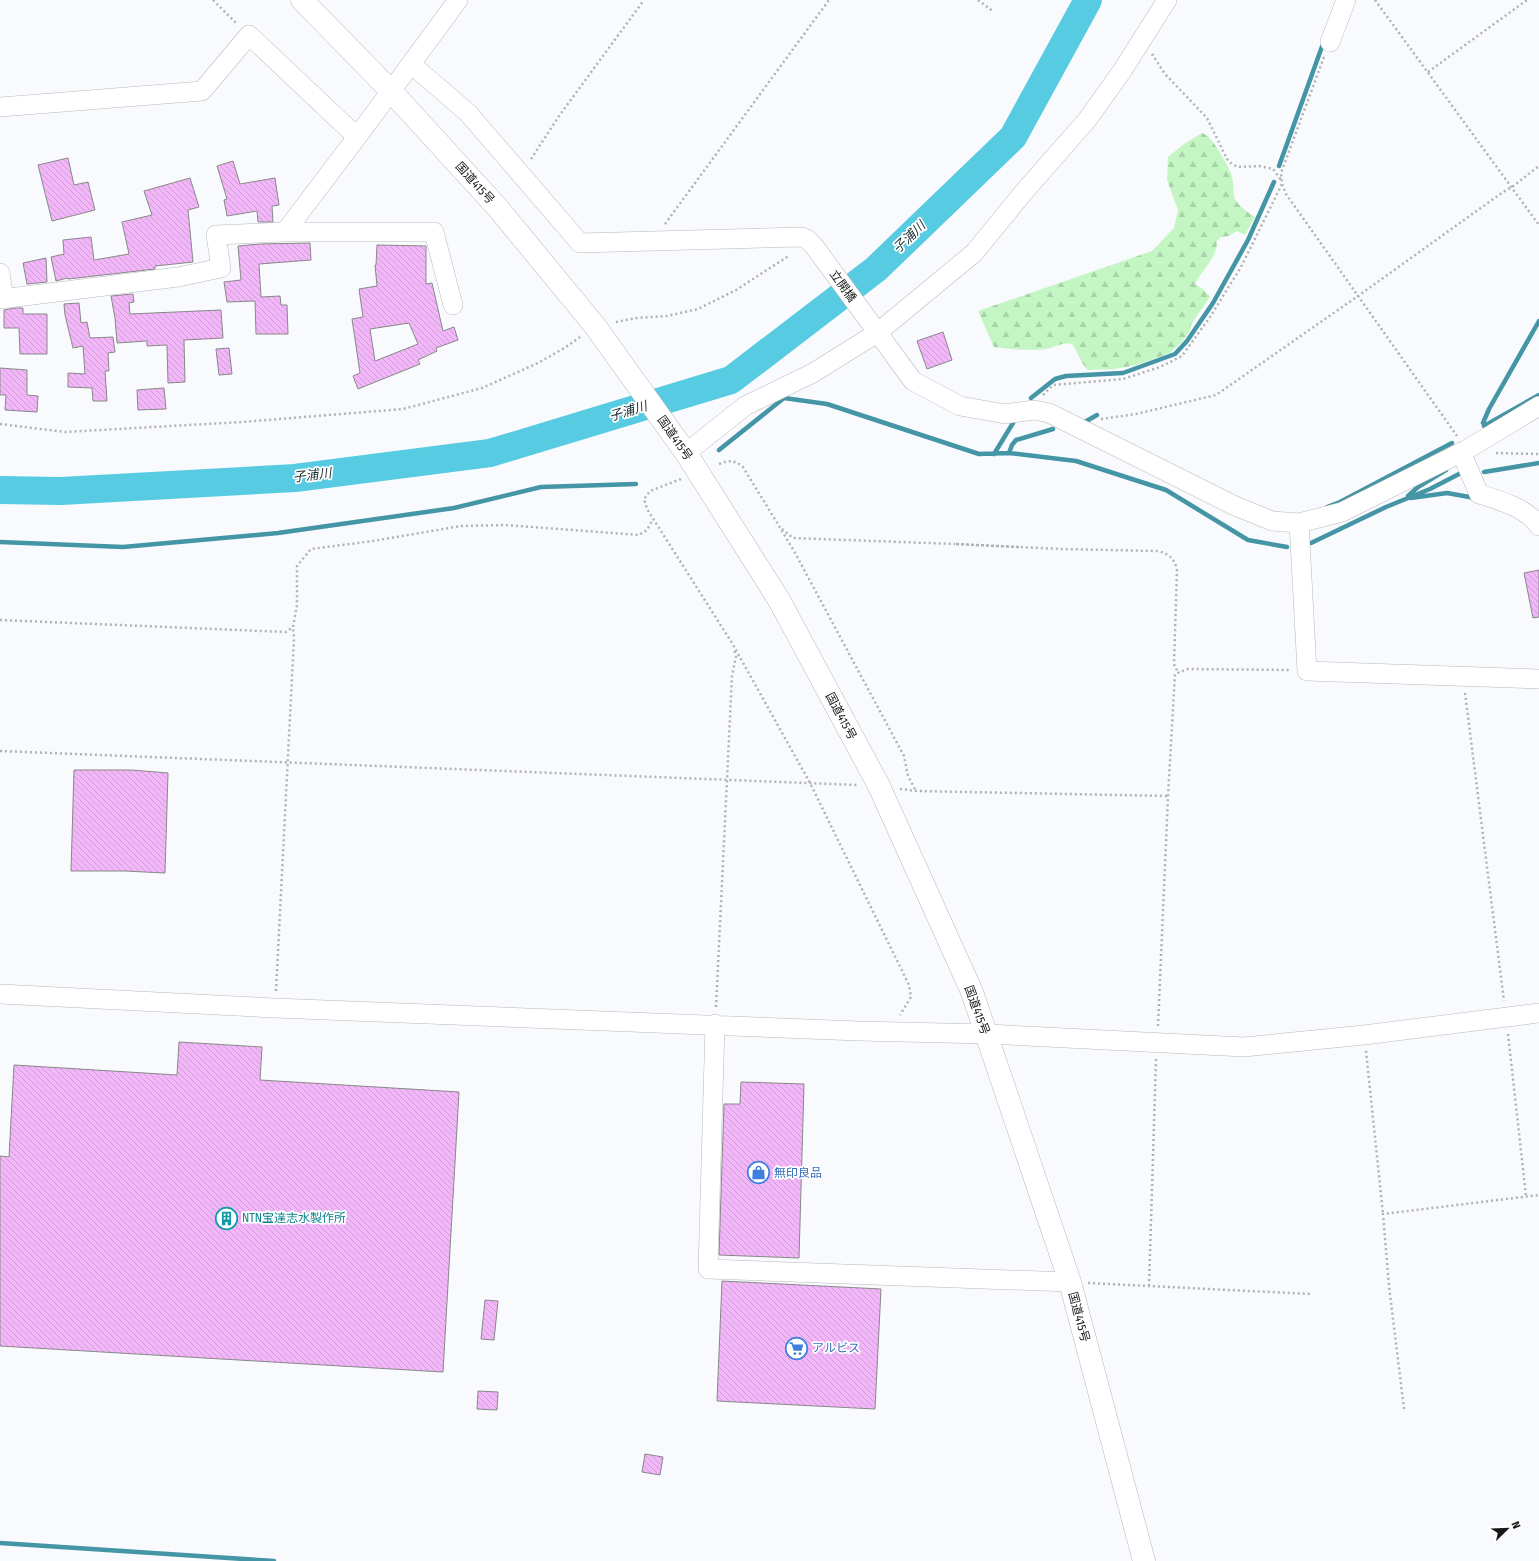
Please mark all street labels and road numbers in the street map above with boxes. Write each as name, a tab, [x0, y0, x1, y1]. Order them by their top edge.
street label: 国道415号	[453, 159, 497, 207]
street label: 立開橋	[827, 267, 859, 305]
street label: 国道415号	[655, 413, 695, 463]
street label: 国道415号	[823, 690, 859, 742]
street label: 国道415号	[962, 983, 992, 1037]
street label: 国道415号	[1066, 1290, 1092, 1344]

